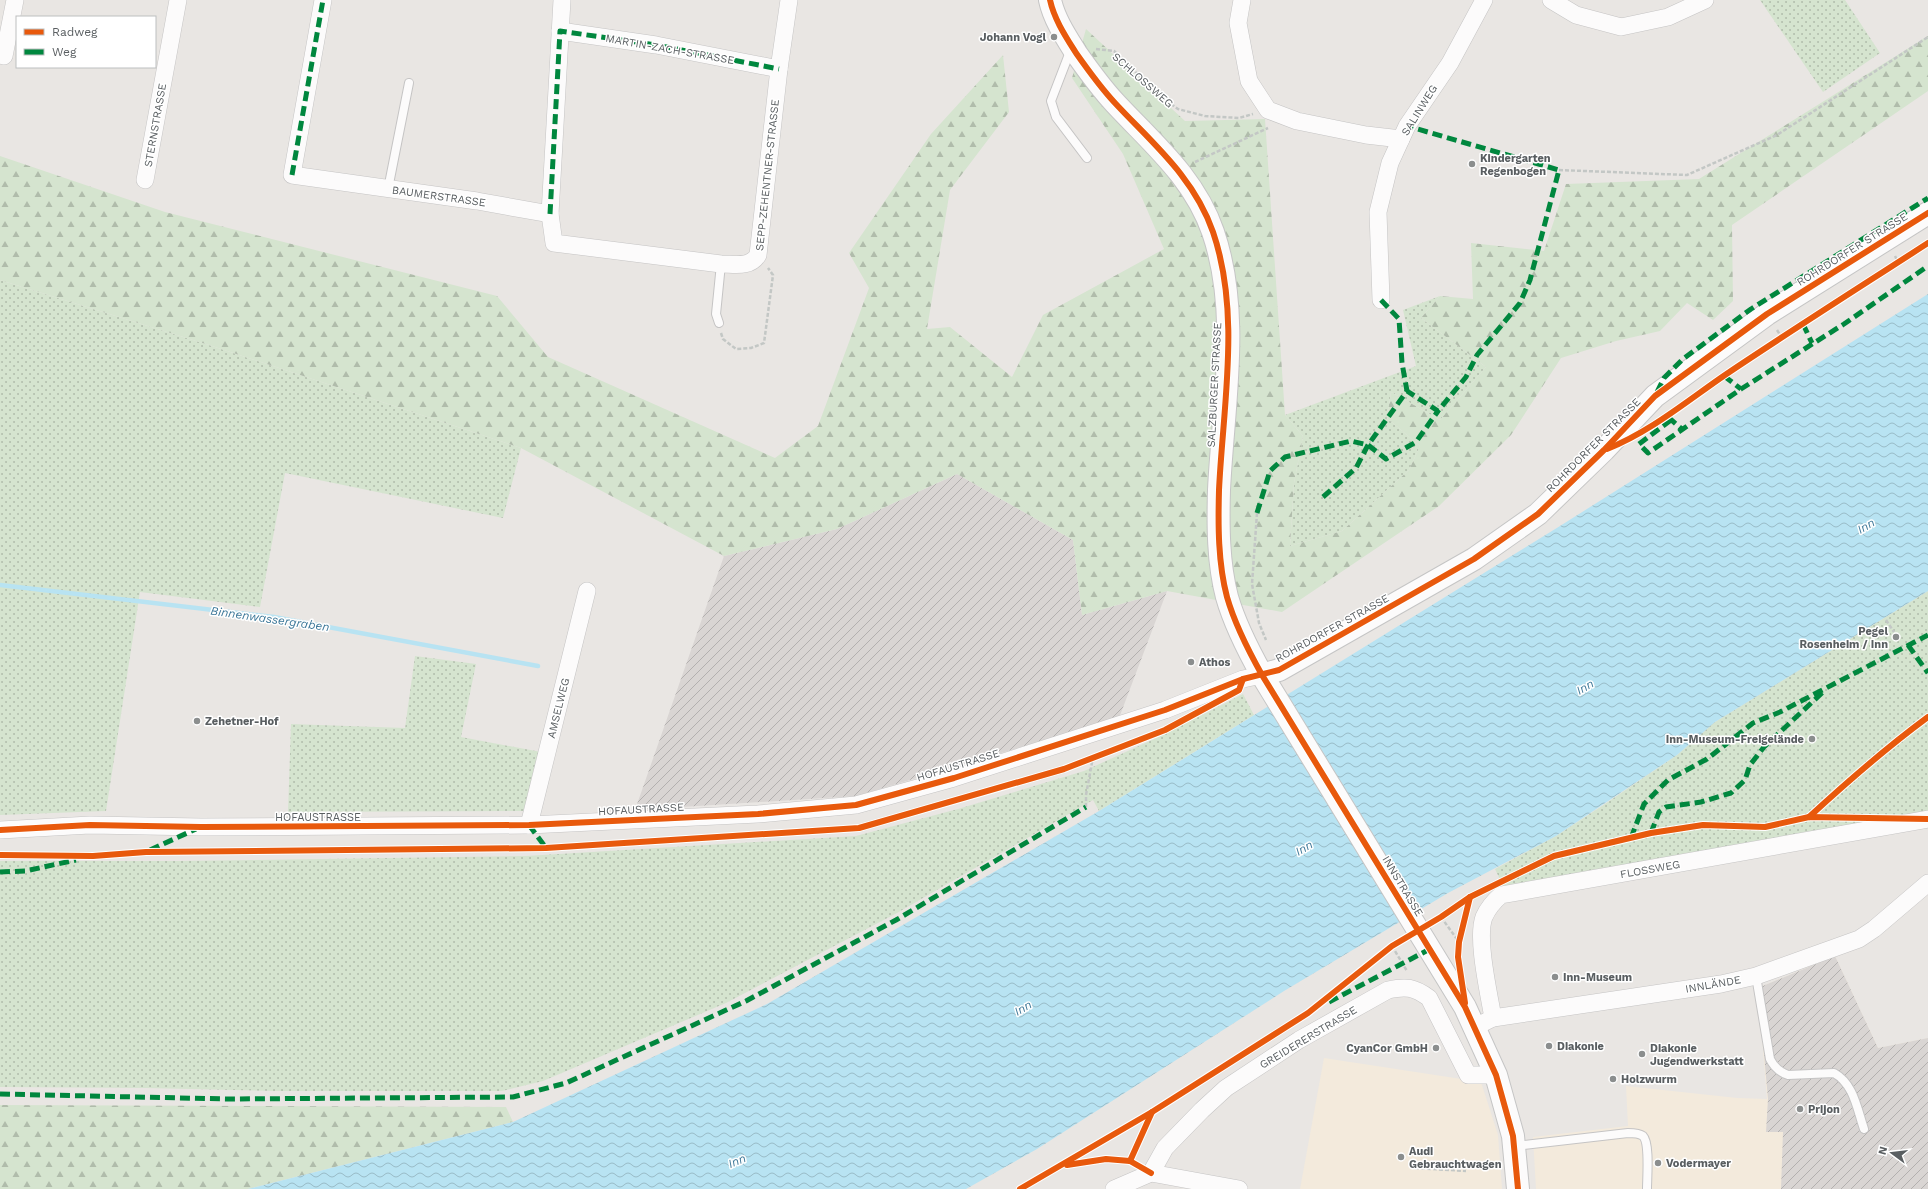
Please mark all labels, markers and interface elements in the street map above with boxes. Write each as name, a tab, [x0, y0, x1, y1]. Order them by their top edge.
legend	[16, 16, 156, 68]
text: Radweg	[52, 25, 98, 39]
place label: Johann Vogl	[980, 31, 1046, 44]
street label: MARTIN-ZACH-STRASSE	[604, 32, 735, 67]
marker: Johann Vogl	[1049, 32, 1059, 42]
text: Weg	[52, 45, 77, 59]
street label: SCHLOSSWEG	[1109, 50, 1176, 110]
street label: STERNSTRASSE	[142, 82, 169, 168]
street label: SALINWEG	[1399, 82, 1440, 138]
street label: SEPP-ZEHENTNER-STRASSE	[753, 99, 782, 251]
place label: Kindergarten Regenbogen	[1480, 152, 1551, 178]
marker: Kindergarten Regenbogen	[1467, 159, 1477, 169]
street label: BAUMERSTRASSE	[391, 183, 487, 210]
street label: ROHRDORFER STRASSE	[1794, 210, 1910, 289]
street label: SALZBURGER STRASSE	[1205, 322, 1224, 448]
street label: ROHRDORFER STRASSE	[1543, 395, 1643, 495]
water label: Inn	[1855, 515, 1877, 537]
street label: ROHRDORFER STRASSE	[1273, 592, 1391, 665]
water label: Binnenwassergraben	[210, 604, 330, 634]
place label: Pegel Rosenheim / Inn	[1800, 625, 1888, 651]
marker: Pegel Rosenheim / Inn	[1891, 632, 1901, 642]
place label: Athos	[1199, 656, 1231, 669]
marker: Athos	[1186, 657, 1196, 667]
street label: AMSELWEG	[545, 676, 572, 740]
water label: Inn	[1574, 676, 1596, 698]
place label: Zehetner-Hof	[205, 715, 279, 728]
marker: Zehetner-Hof	[192, 716, 202, 726]
place label: Inn-Museum-Freigelände	[1666, 733, 1804, 746]
marker: Inn-Museum-Freigelände	[1807, 734, 1817, 744]
street label: HOFAUSTRASSE	[915, 747, 1001, 784]
street label: HOFAUSTRASSE	[598, 801, 684, 818]
street label: HOFAUSTRASSE	[275, 811, 361, 824]
water label: Inn	[1293, 837, 1315, 859]
street label: INNSTRASSE	[1379, 854, 1426, 919]
street label: FLOSSWEG	[1619, 858, 1681, 881]
place label: Inn-Museum	[1563, 971, 1632, 984]
marker: Inn-Museum	[1550, 972, 1560, 982]
street label: INNLÄNDE	[1684, 972, 1742, 996]
water label: Inn	[1012, 997, 1034, 1019]
street label: GREIDERERSTRASSE	[1257, 1003, 1359, 1072]
place label: Diakonie	[1557, 1040, 1604, 1053]
marker: Diakonie	[1544, 1041, 1554, 1051]
place label: CyanCor GmbH	[1346, 1042, 1428, 1055]
place label: Diakonie Jugendwerkstatt	[1650, 1042, 1744, 1068]
marker: CyanCor GmbH	[1431, 1043, 1441, 1053]
marker: Diakonie Jugendwerkstatt	[1637, 1049, 1647, 1059]
place label: Holzwurm	[1621, 1073, 1677, 1086]
marker: Holzwurm	[1608, 1074, 1618, 1084]
place label: Prijon	[1808, 1103, 1840, 1116]
marker: Prijon	[1795, 1104, 1805, 1114]
north arrow	[1872, 1133, 1912, 1173]
place label: Audi Gebrauchtwagen	[1409, 1145, 1502, 1171]
text: N	[1875, 1145, 1890, 1156]
water label: Inn	[726, 1151, 748, 1171]
marker: Audi Gebrauchtwagen	[1396, 1152, 1406, 1162]
place label: Vodermayer	[1666, 1157, 1731, 1170]
marker: Vodermayer	[1653, 1158, 1663, 1168]

